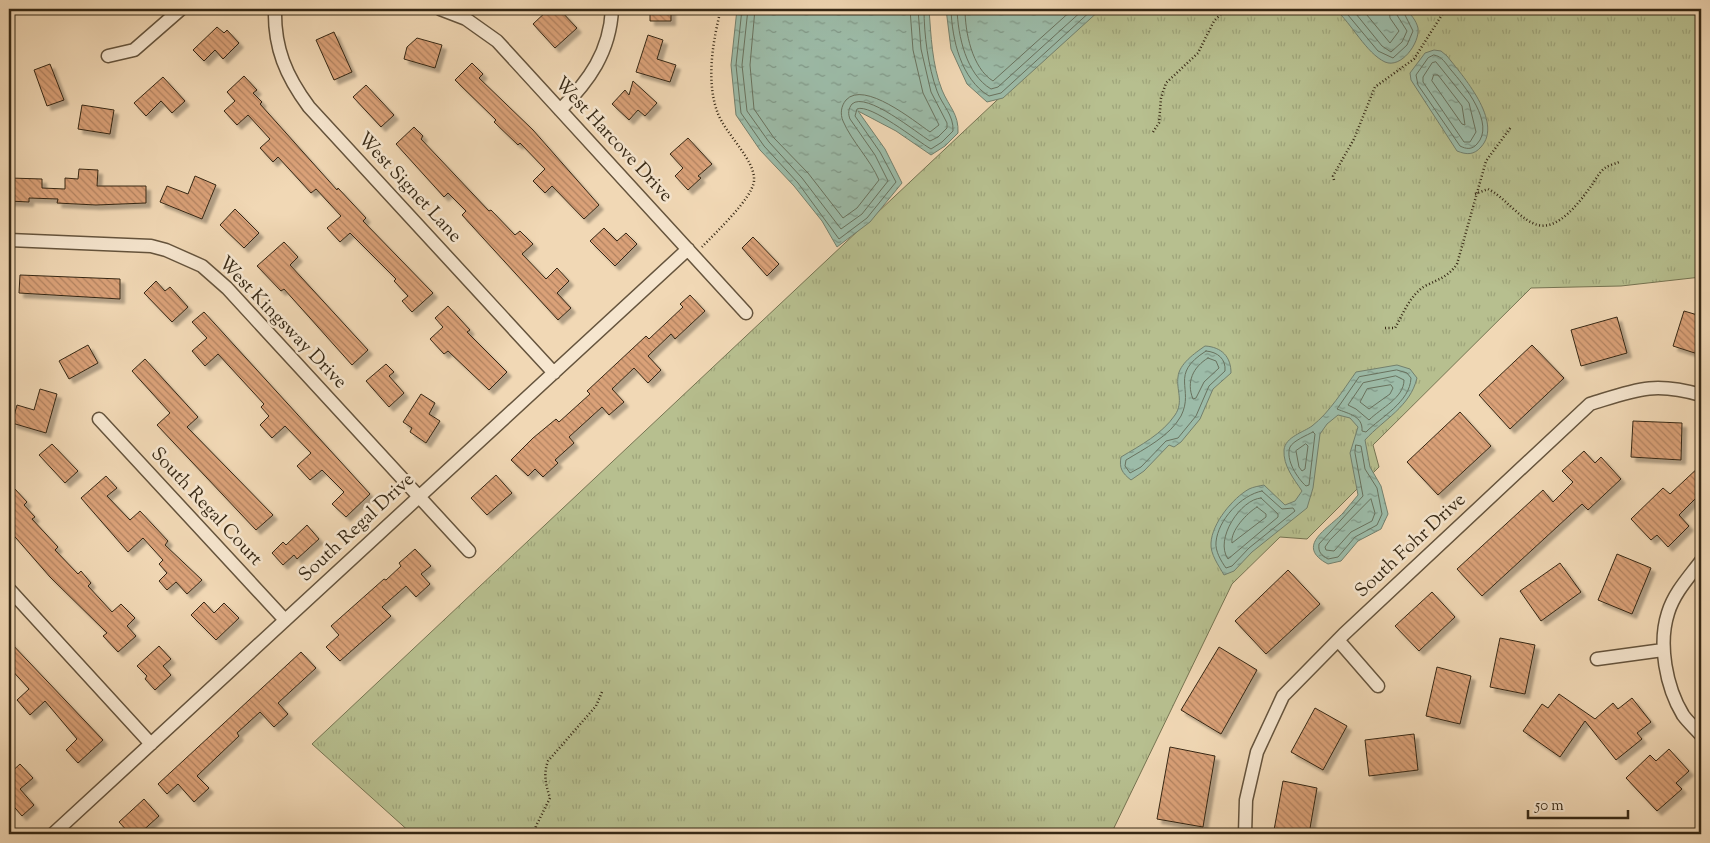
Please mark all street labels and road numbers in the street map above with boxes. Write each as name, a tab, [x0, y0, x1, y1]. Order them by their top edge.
street label: West Harcove Drive	[547, 71, 679, 209]
street label: West Signet Lane	[351, 127, 468, 249]
street label: West Kingsway Drive	[212, 251, 353, 395]
street label: South Regal Court	[144, 442, 269, 573]
street label: South Regal Drive	[293, 467, 421, 589]
street label: South Fohr Drive	[1350, 487, 1473, 605]

